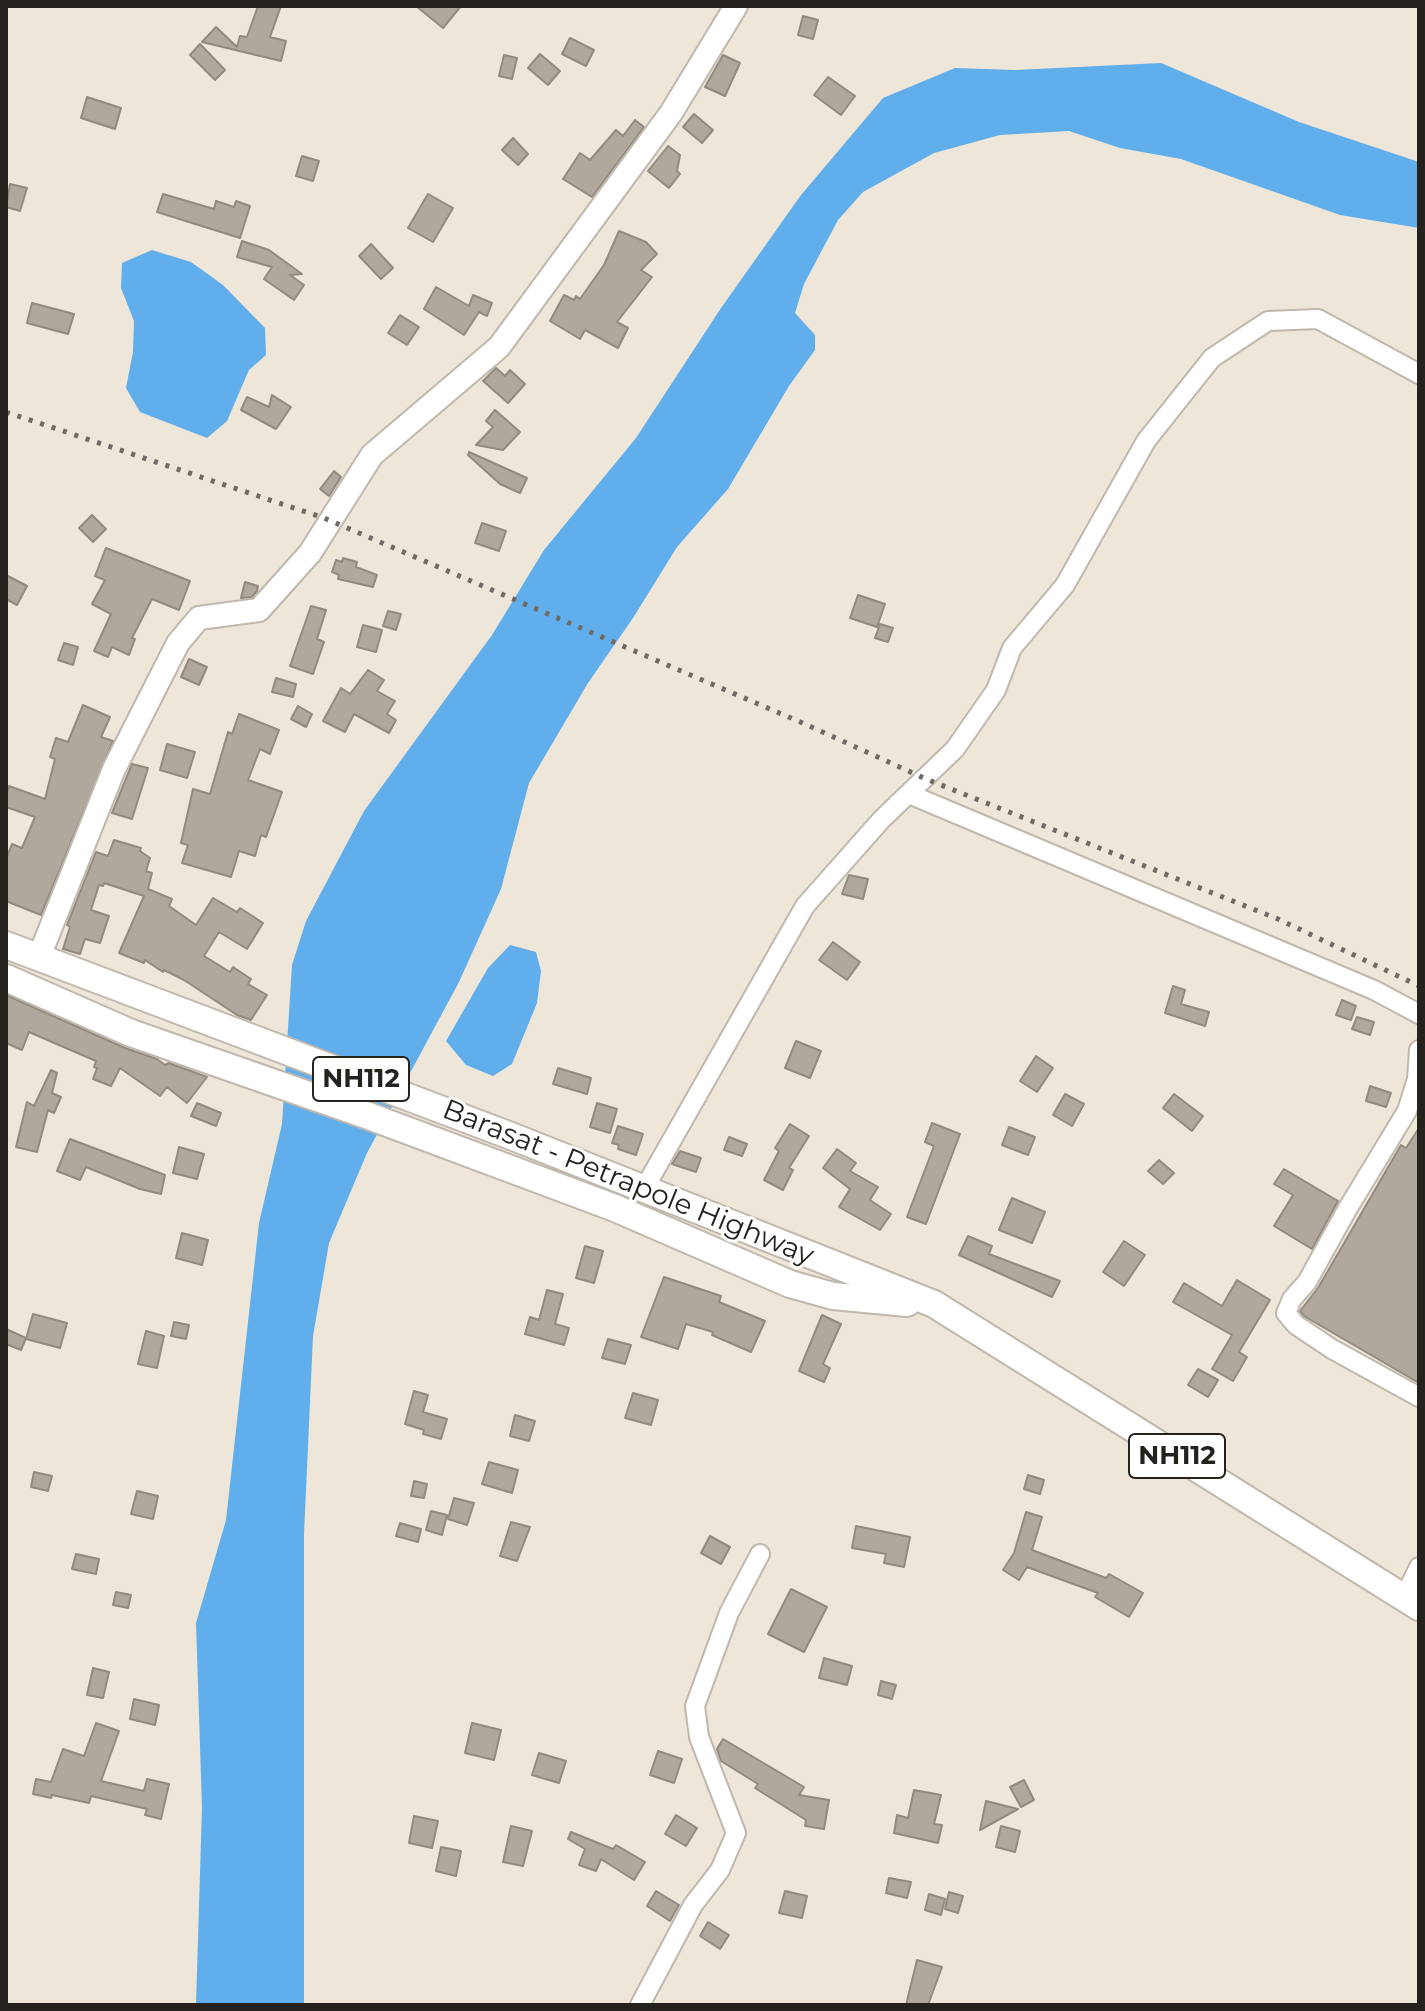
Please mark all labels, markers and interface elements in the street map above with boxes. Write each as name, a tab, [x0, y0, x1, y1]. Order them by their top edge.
road number: NH112	[313, 1057, 409, 1101]
street label: Barasat - Petrapole Highway	[437, 1093, 819, 1273]
road number: NH112	[1129, 1434, 1225, 1478]

